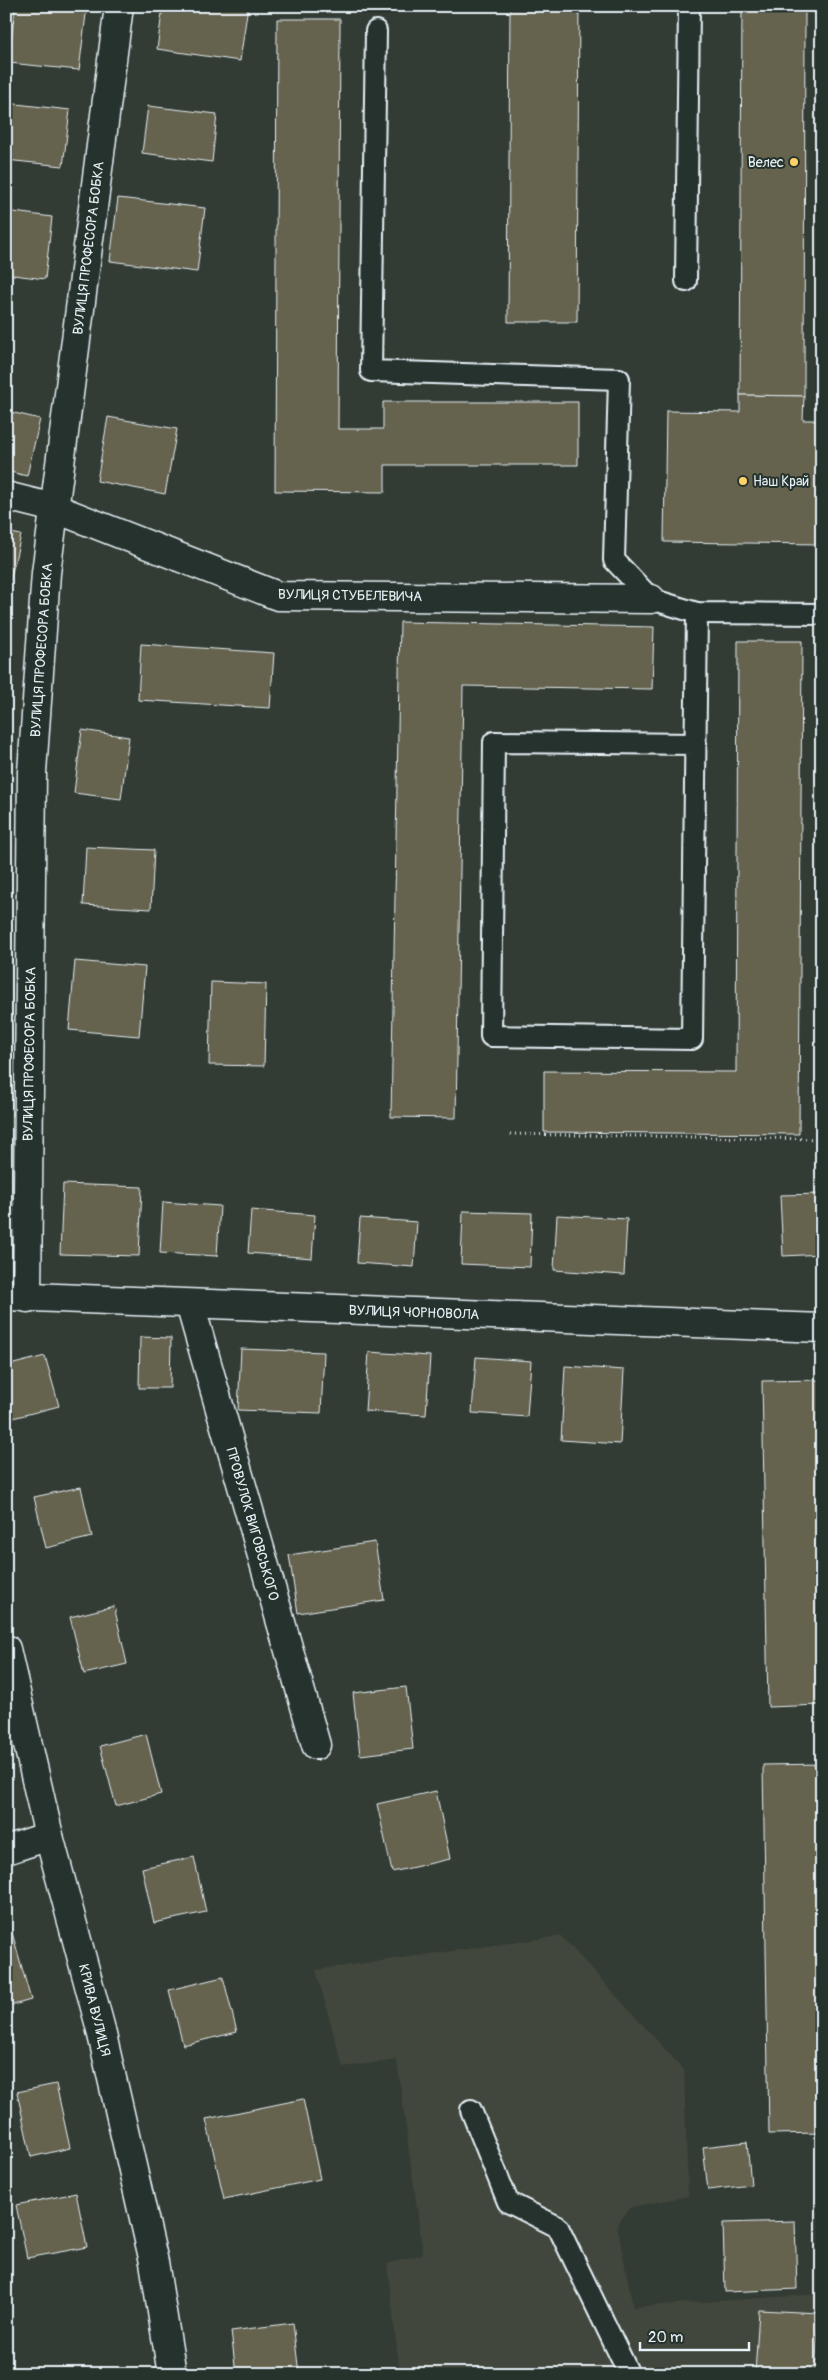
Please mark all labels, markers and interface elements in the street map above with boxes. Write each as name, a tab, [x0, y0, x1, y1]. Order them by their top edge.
place label: Велес	[748, 154, 784, 171]
marker: Велес	[788, 156, 800, 168]
street label: ВУЛИЦЯ ПРОФЕСОРА БОБКА	[69, 160, 108, 336]
place label: Наш Край	[753, 473, 809, 490]
marker: Наш Край	[737, 475, 749, 487]
street label: ВУЛИЦЯ ПРОФЕСОРА БОБКА	[27, 562, 56, 738]
street label: ВУЛИЦЯ СТУБЕЛЕВИЧА	[278, 586, 422, 605]
street label: ВУЛИЦЯ ПРОФЕСОРА БОБКА	[19, 967, 40, 1141]
street label: ВУЛИЦЯ ЧОРНОВОЛА	[348, 1302, 479, 1323]
street label: ПРОВУЛОК ВИГОВСЬКОГО	[223, 1446, 283, 1603]
street label: КРИВА ВУЛИЦЯ	[75, 1962, 114, 2058]
scale bar	[640, 2320, 749, 2352]
text: 20 m	[648, 2328, 683, 2347]

